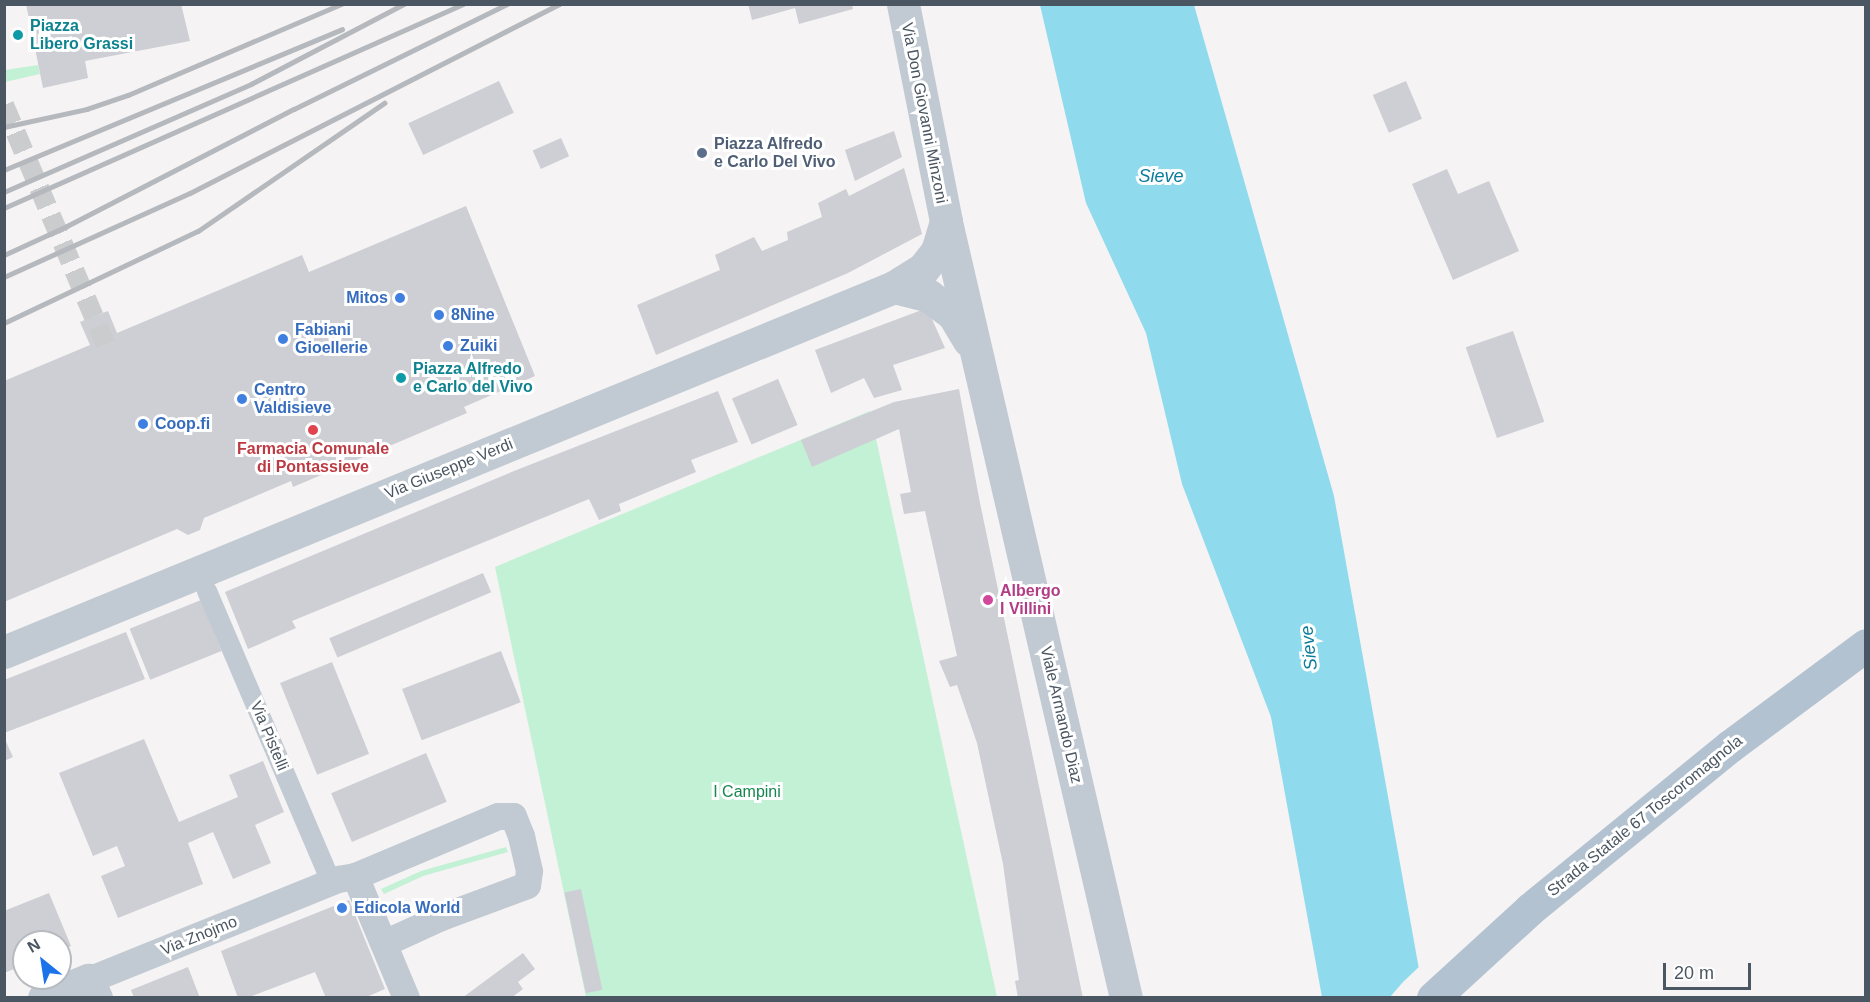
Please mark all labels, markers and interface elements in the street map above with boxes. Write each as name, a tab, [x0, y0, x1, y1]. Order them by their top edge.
place label: Piazza Libero Grassi	[30, 16, 133, 54]
street label: Via Don Giovanni Minzoni	[897, 21, 951, 205]
marker: Piazza Libero Grassi	[11, 28, 25, 42]
place label: Piazza Alfredo e Carlo Del Vivo	[714, 134, 836, 172]
marker: Piazza Alfredo e Carlo Del Vivo	[695, 146, 709, 160]
water label: Sieve	[1138, 165, 1184, 187]
place label: Mitos	[346, 288, 388, 308]
marker: Mitos	[393, 291, 407, 305]
place label: 8Nine	[451, 305, 495, 325]
marker: 8Nine	[432, 308, 446, 322]
place label: Fabiani Gioellerie	[295, 320, 368, 358]
marker: Fabiani Gioellerie	[276, 332, 290, 346]
place label: Zuiki	[460, 336, 497, 356]
marker: Zuiki	[441, 339, 455, 353]
place label: Piazza Alfredo e Carlo del Vivo	[413, 359, 533, 397]
marker: Piazza Alfredo e Carlo del Vivo	[394, 371, 408, 385]
place label: Centro Valdisieve	[254, 380, 331, 418]
marker: Centro Valdisieve	[235, 392, 249, 406]
place label: Coop.fi	[155, 414, 210, 434]
marker: Coop.fi	[136, 417, 150, 431]
marker: Farmacia Comunale di Pontassieve	[306, 423, 320, 437]
street label: Via Giuseppe Verdi	[382, 434, 516, 504]
place label: Farmacia Comunale di Pontassieve	[237, 439, 389, 477]
place label: Albergo I Villini	[1000, 581, 1060, 619]
marker: Albergo I Villini	[981, 593, 995, 607]
water label: Sieve	[1296, 624, 1322, 672]
street label: Viale Armando Diaz	[1036, 644, 1086, 786]
street label: Via Pistelli	[246, 698, 292, 774]
street label: Strada Statale 67 Toscoromagnola	[1544, 731, 1746, 901]
park label: I Campini	[713, 782, 781, 802]
place label: Edicola World	[354, 898, 460, 918]
marker: Edicola World	[335, 901, 349, 915]
street label: Via Znojmo	[158, 912, 240, 960]
north arrow	[12, 930, 72, 990]
text: N	[24, 935, 43, 956]
scale bar	[1666, 951, 1754, 989]
text: 20 m	[1674, 963, 1714, 983]

